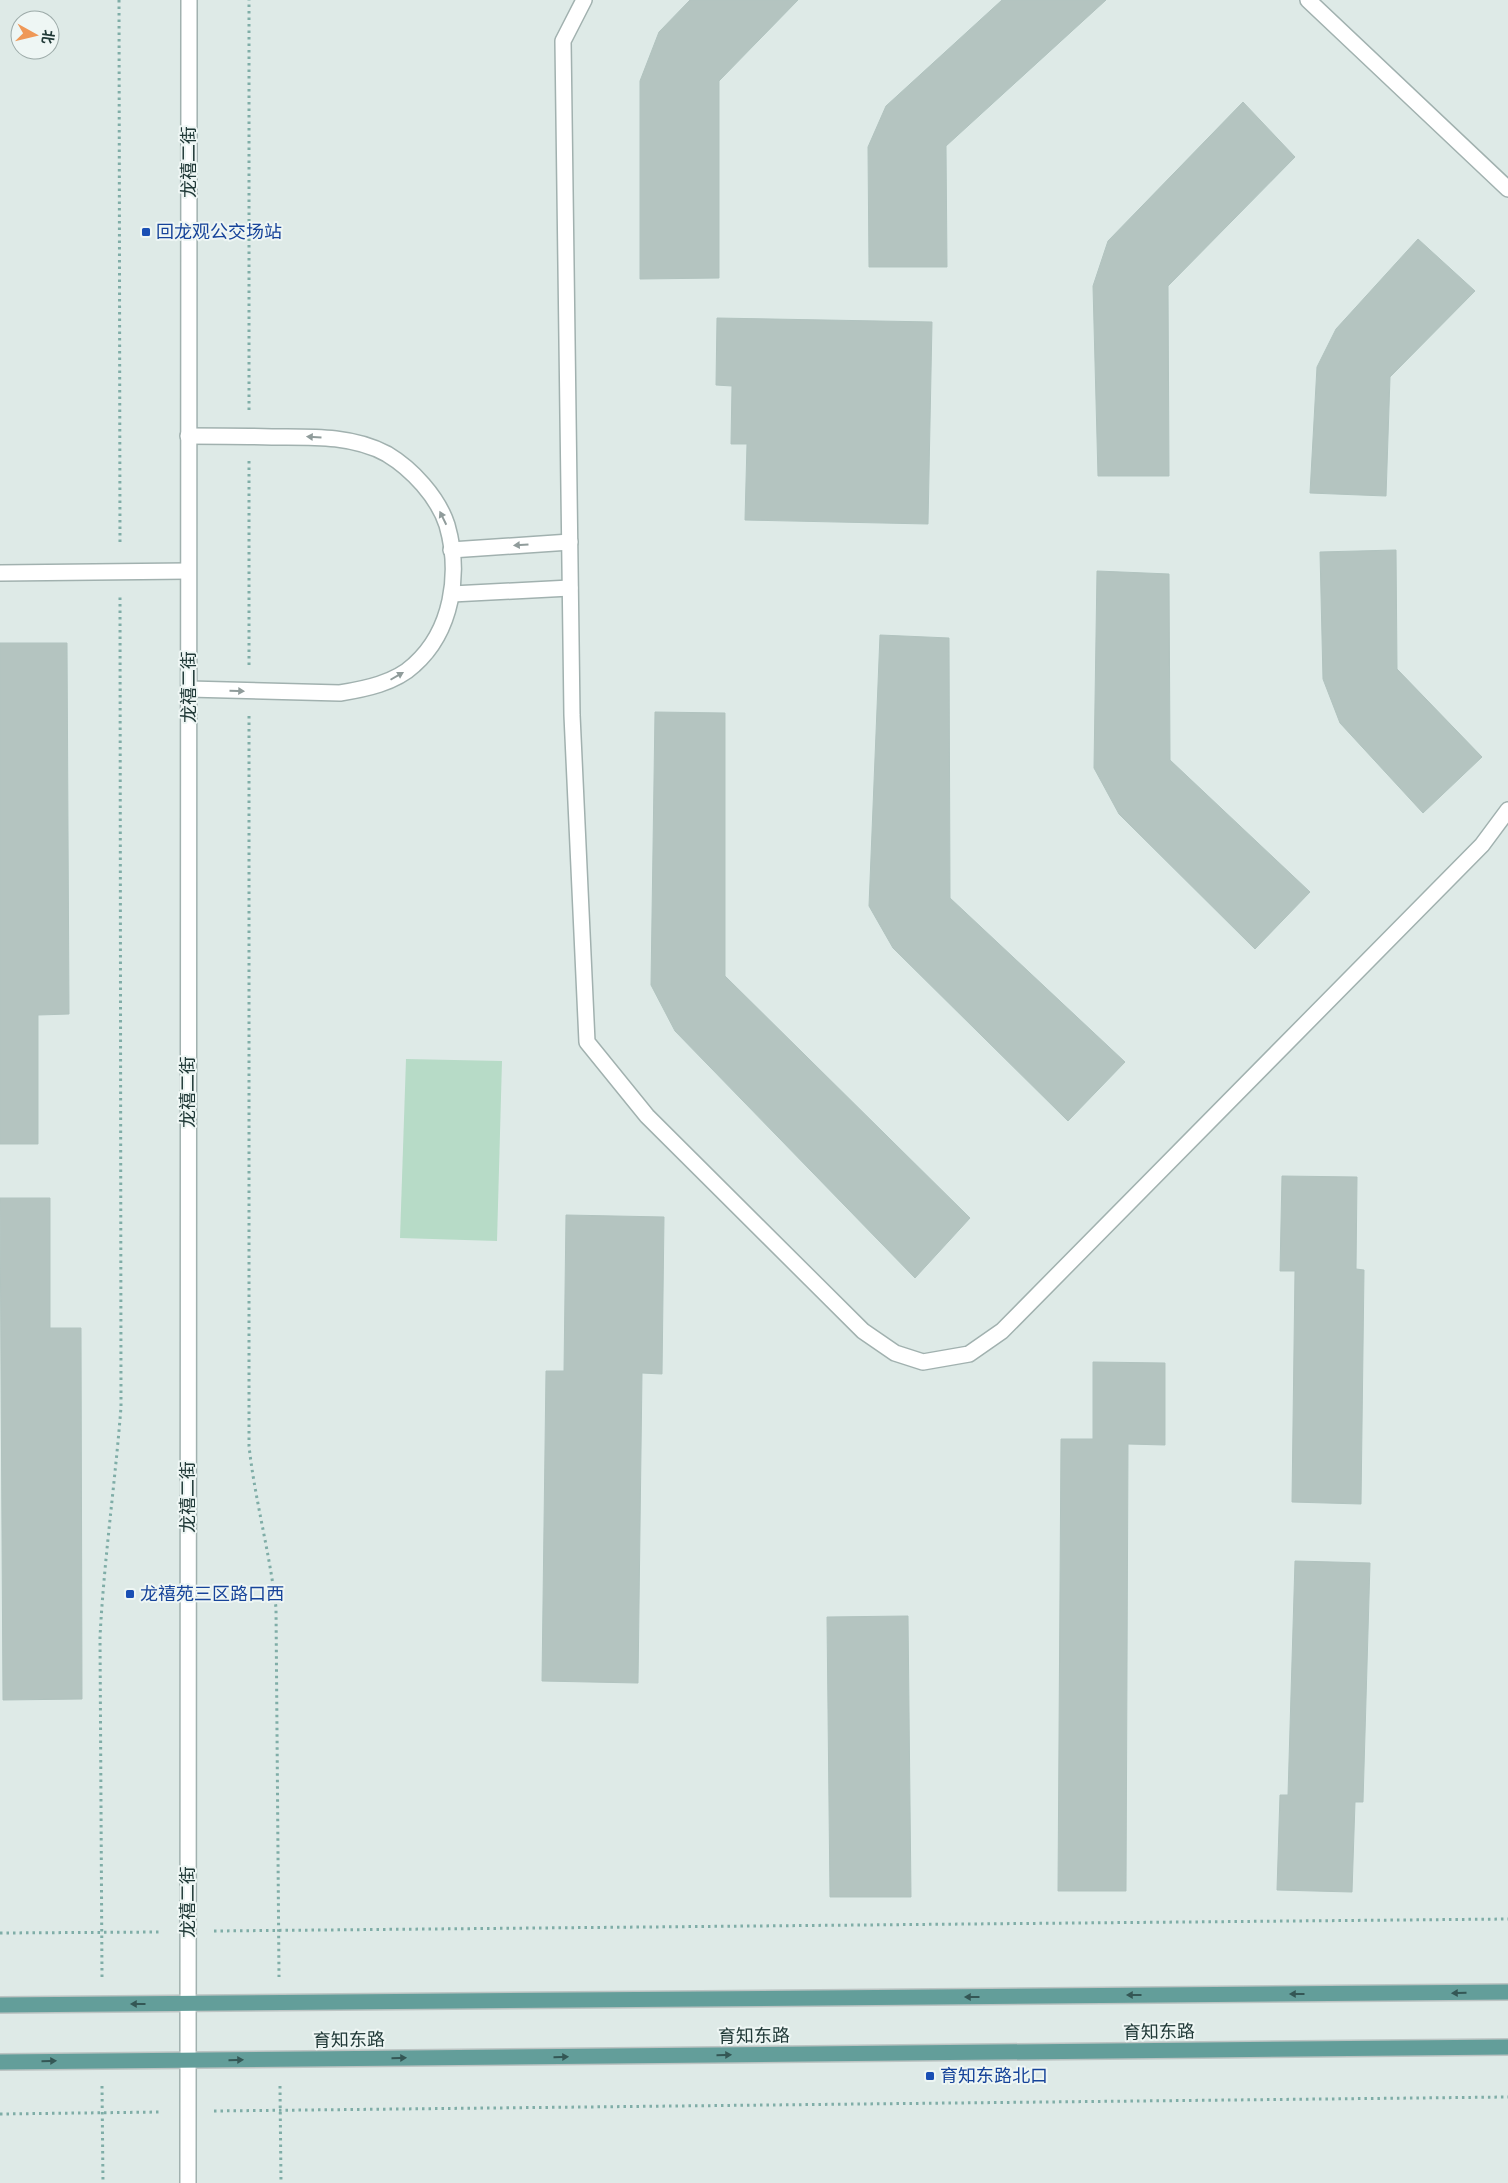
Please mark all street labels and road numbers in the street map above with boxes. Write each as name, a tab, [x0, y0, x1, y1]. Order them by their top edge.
street label: 龙禧二街	[178, 126, 200, 198]
street label: 龙禧二街	[178, 651, 200, 723]
street label: 龙禧二街	[177, 1056, 199, 1128]
street label: 龙禧二街	[177, 1461, 199, 1533]
street label: 龙禧二街	[177, 1866, 199, 1938]
street label: 育知东路	[1123, 2020, 1195, 2044]
street label: 育知东路	[718, 2024, 790, 2048]
street label: 育知东路	[313, 2028, 385, 2052]

